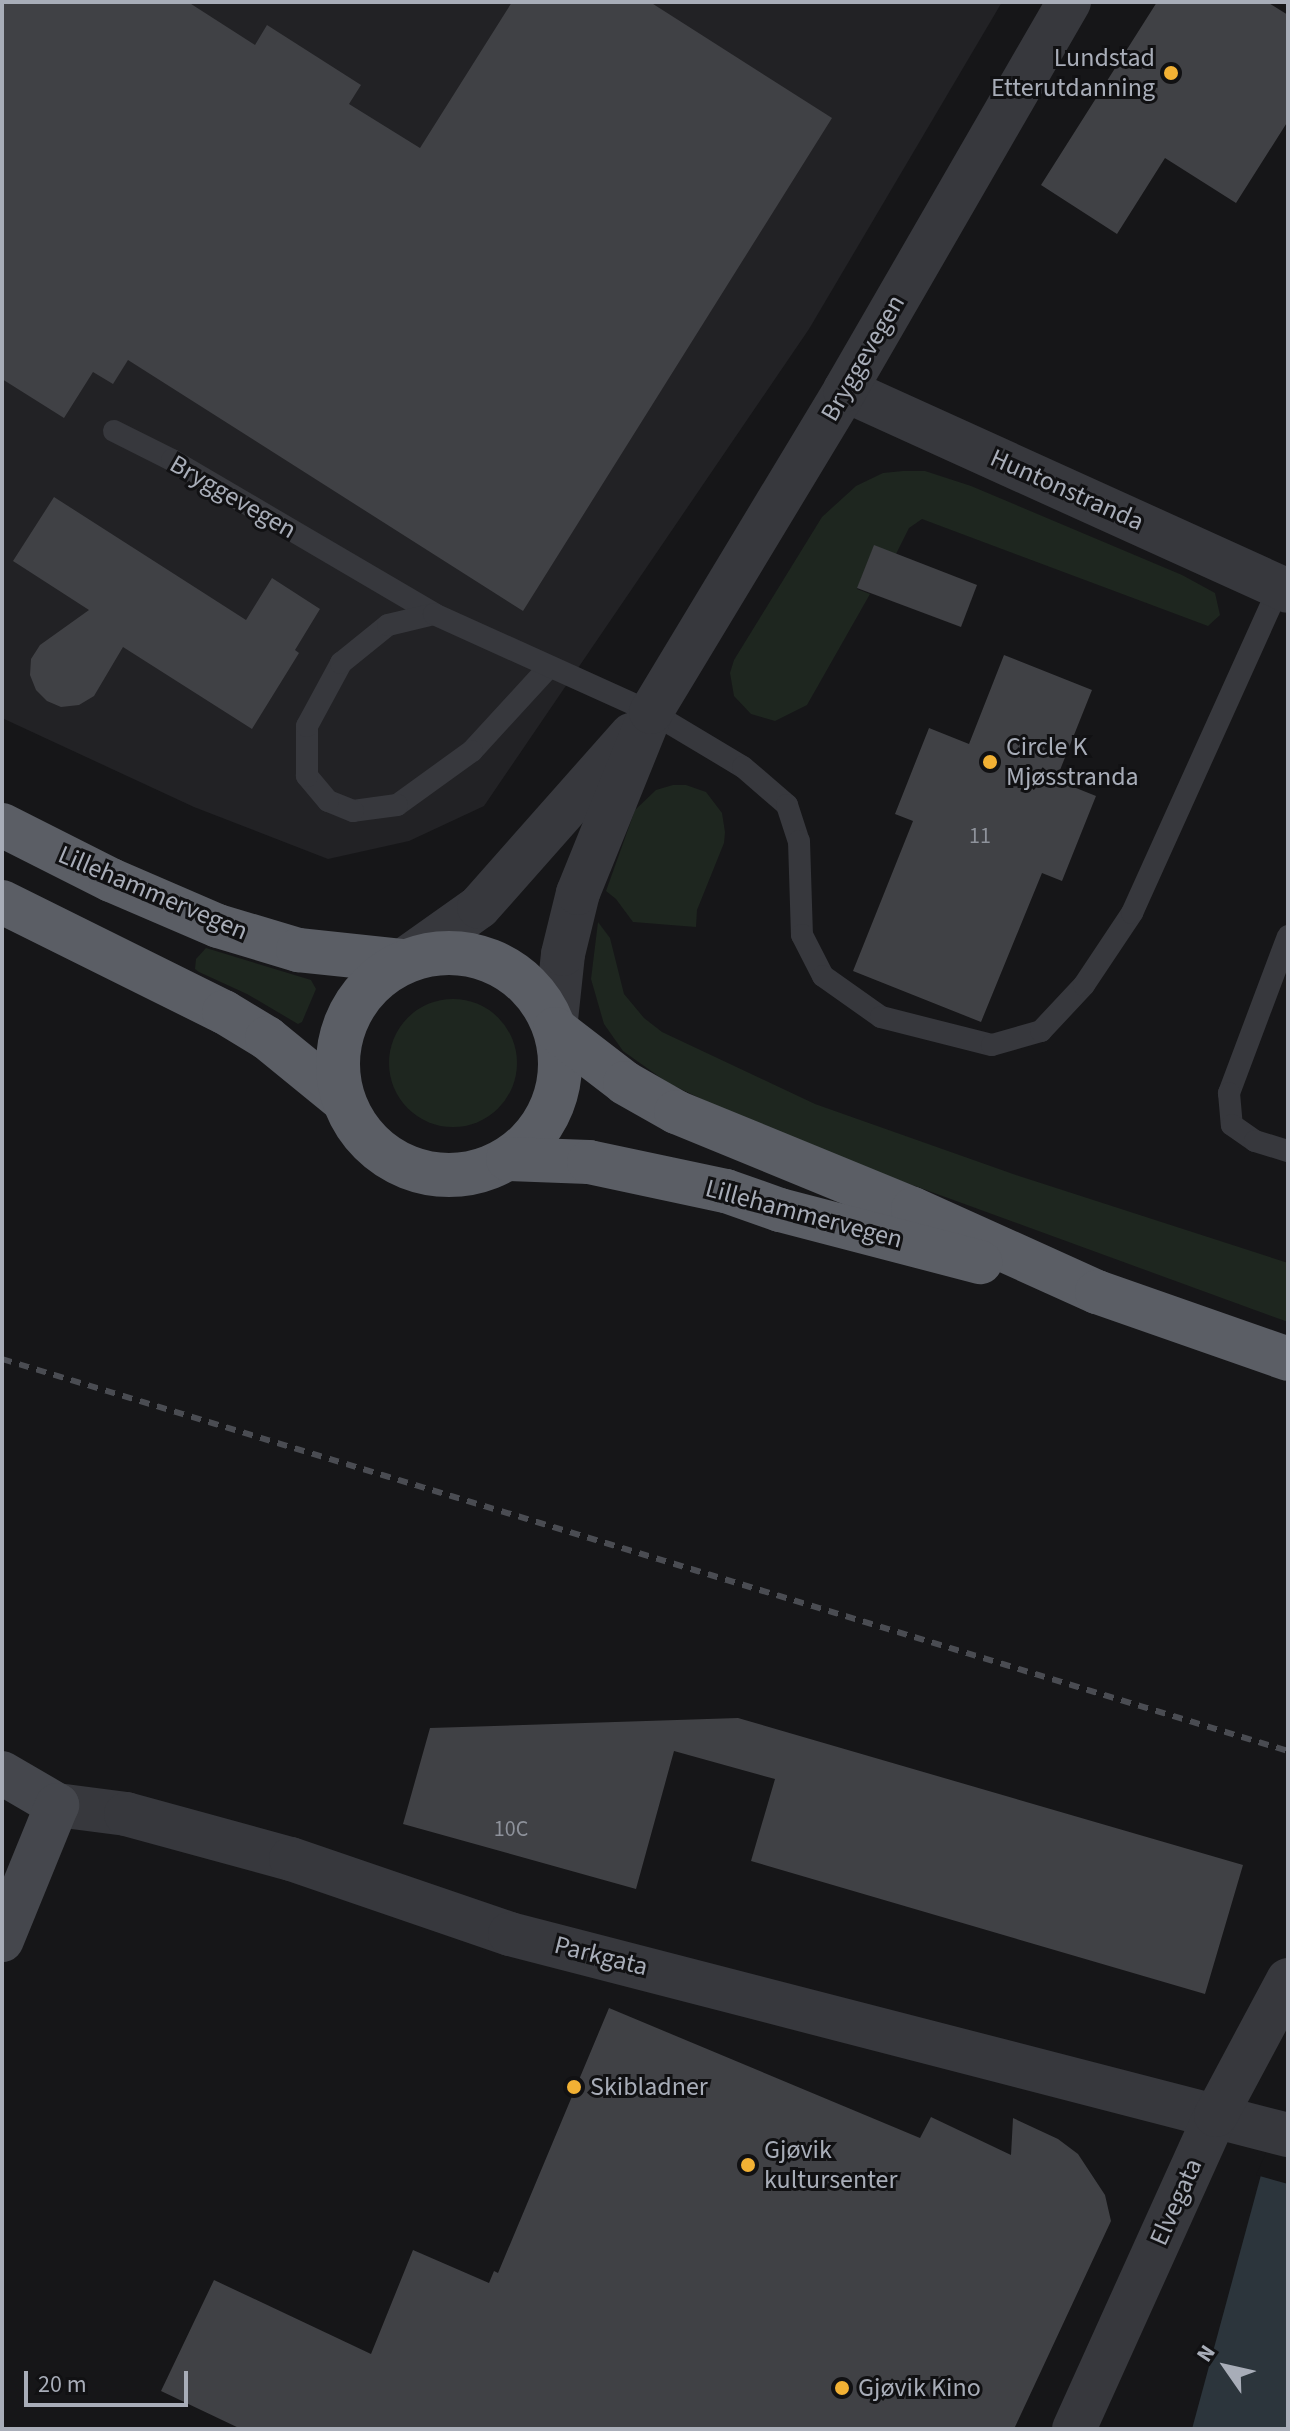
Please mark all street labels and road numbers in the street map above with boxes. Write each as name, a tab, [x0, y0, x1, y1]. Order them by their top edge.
street label: Bryggevegen	[814, 289, 912, 427]
street label: Huntonstranda	[986, 442, 1148, 538]
street label: Bryggevegen	[164, 448, 302, 546]
street label: Lillehammervegen	[54, 839, 252, 947]
street label: Lillehammervegen	[702, 1173, 906, 1255]
street label: Parkgata	[551, 1929, 651, 1983]
street label: Elvegata	[1143, 2154, 1209, 2250]

